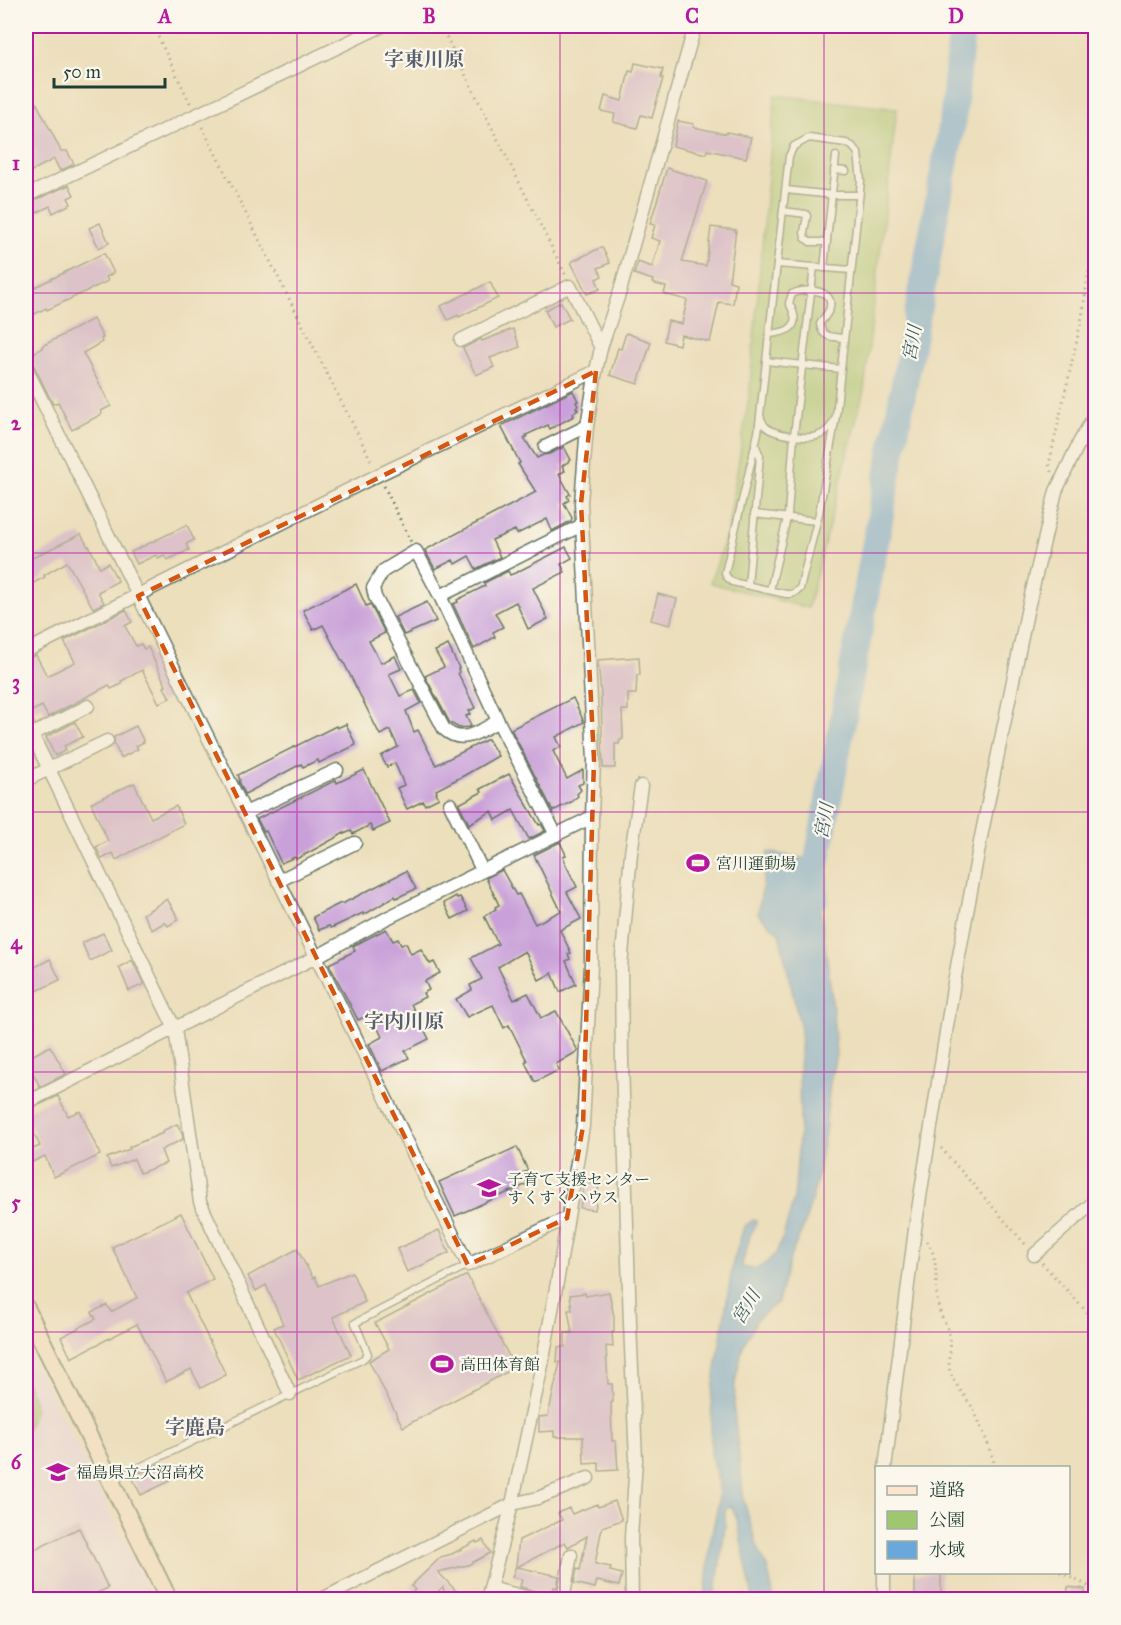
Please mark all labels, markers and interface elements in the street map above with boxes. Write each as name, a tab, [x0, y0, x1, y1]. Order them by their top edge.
text: A	[156, 4, 172, 28]
text: B	[422, 4, 436, 28]
text: C	[685, 4, 699, 28]
text: D	[948, 4, 964, 28]
district label: 字東川原	[384, 47, 464, 71]
scale bar	[54, 51, 165, 89]
text: 50 m	[63, 61, 101, 83]
text: 1	[12, 151, 20, 175]
water label: 宮川	[898, 321, 926, 363]
text: 2	[11, 411, 22, 435]
text: 3	[12, 670, 20, 695]
water label: 宮川	[810, 799, 838, 841]
sports icon: 宮川運動場	[685, 850, 711, 876]
place label: 宮川運動場	[716, 854, 796, 873]
text: 4	[10, 930, 22, 955]
district label: 字内川原	[364, 1009, 444, 1033]
place label: 子育て支援センター すくすくハウス	[507, 1170, 650, 1207]
school or university icon: 子育て支援センター すくすくハウス	[476, 1175, 502, 1201]
text: 5	[11, 1190, 21, 1214]
water label: 宮川	[727, 1284, 766, 1328]
sports icon: 高田体育館	[429, 1351, 455, 1377]
place label: 高田体育館	[460, 1355, 540, 1374]
district label: 字鹿島	[165, 1415, 225, 1439]
text: 6	[11, 1450, 23, 1474]
school or university icon: 福島県立大沼高校	[45, 1459, 71, 1485]
place label: 福島県立大沼高校	[76, 1463, 204, 1482]
legend	[875, 1466, 1070, 1574]
text: 道路	[929, 1479, 965, 1501]
text: 公園	[929, 1509, 965, 1531]
text: 水域	[929, 1539, 965, 1561]

